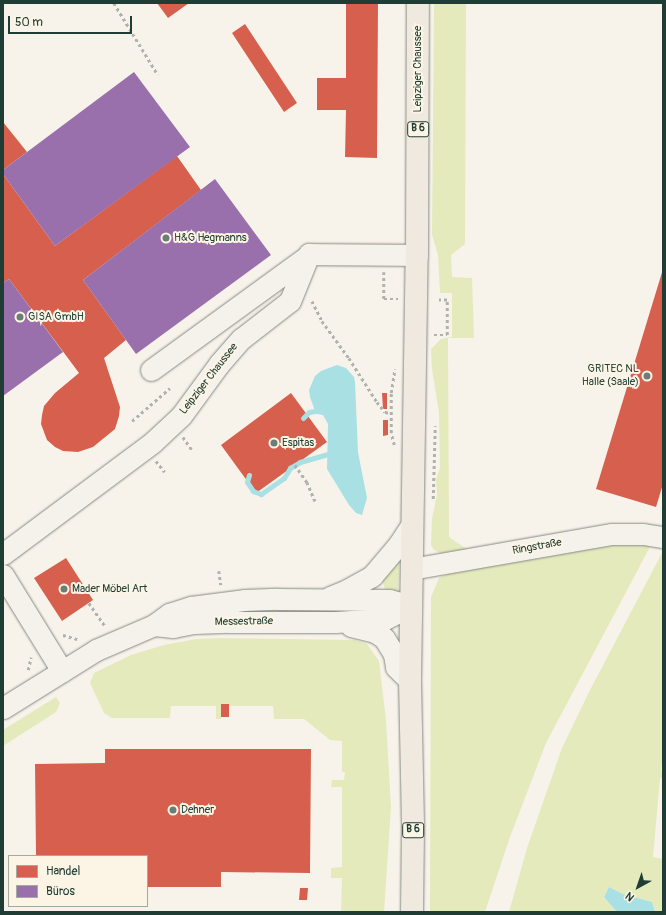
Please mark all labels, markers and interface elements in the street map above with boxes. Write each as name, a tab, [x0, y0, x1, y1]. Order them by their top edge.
scale bar	[10, 8, 134, 34]
text: 50 m	[15, 15, 43, 30]
street label: Leipziger Chaussee	[411, 26, 425, 112]
road number: B 6	[407, 121, 429, 137]
place label: H&G Hegmanns	[174, 231, 247, 245]
marker: H&G Hegmanns	[161, 233, 171, 243]
place label: GISA GmbH	[28, 310, 84, 324]
marker: GISA GmbH	[15, 312, 25, 322]
street label: Leipziger Chaussee	[177, 341, 241, 417]
place label: GRITEC NL Halle (Saale)	[582, 363, 639, 389]
marker: GRITEC NL Halle (Saale)	[642, 371, 652, 381]
place label: Espitas	[282, 436, 314, 450]
marker: Espitas	[269, 438, 279, 448]
street label: Ringstraße	[511, 536, 563, 558]
place label: Mader Möbel Art	[72, 582, 148, 596]
marker: Mader Möbel Art	[59, 584, 69, 594]
street label: Messestraße	[215, 615, 273, 629]
place label: Dehner	[181, 803, 214, 817]
marker: Dehner	[168, 805, 178, 815]
road number: B 6	[402, 822, 424, 838]
legend	[8, 855, 148, 907]
text: Handel	[46, 864, 80, 879]
north arrow	[618, 867, 658, 907]
text: Büros	[46, 884, 75, 899]
text: N	[623, 889, 637, 904]

